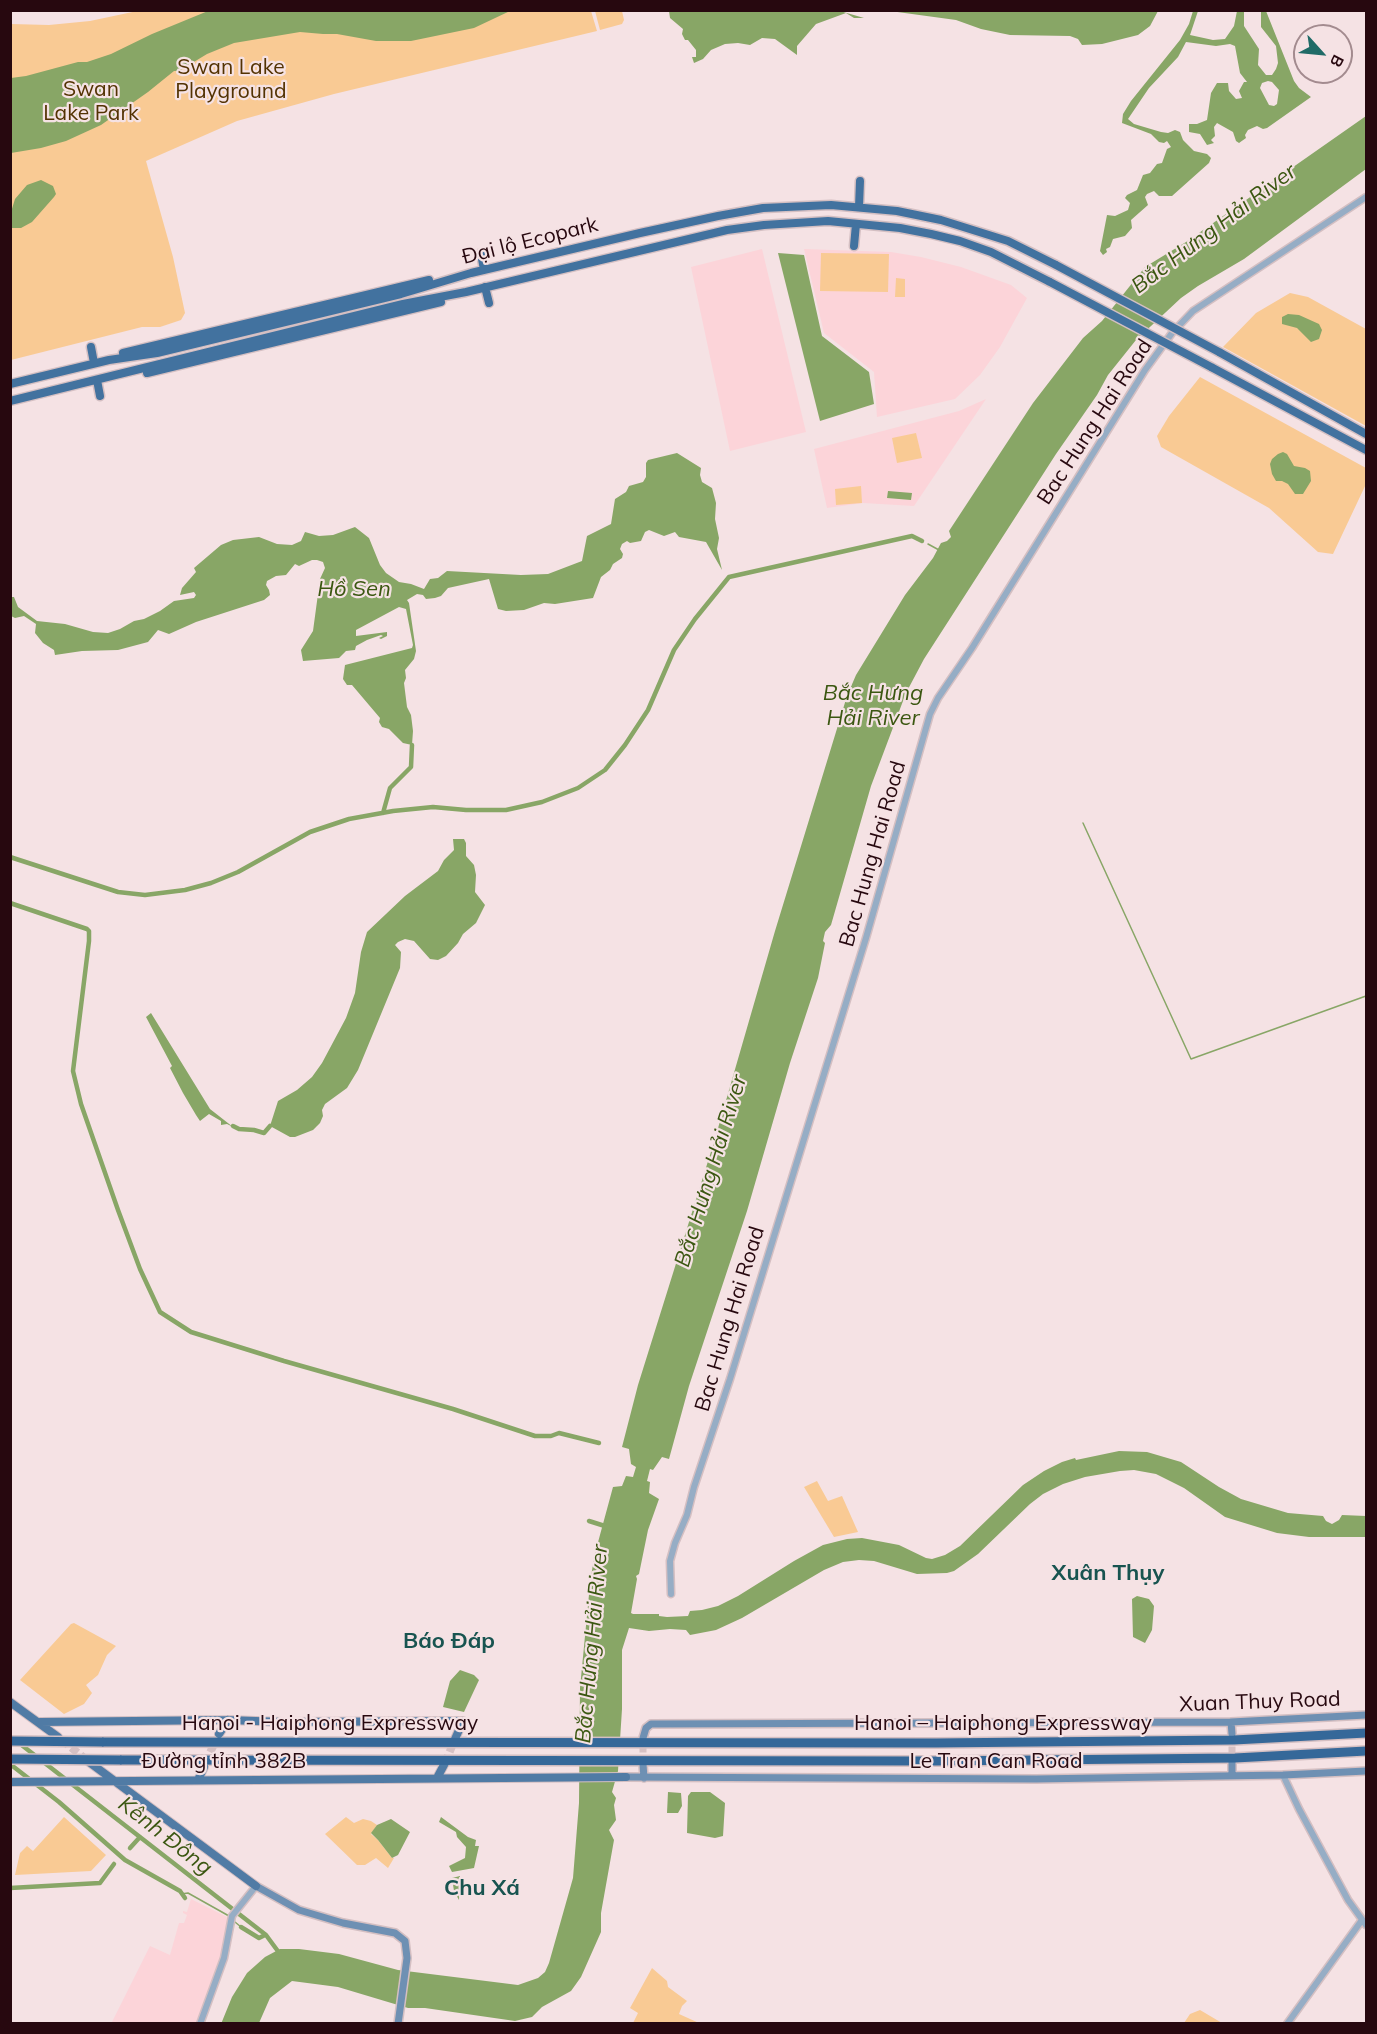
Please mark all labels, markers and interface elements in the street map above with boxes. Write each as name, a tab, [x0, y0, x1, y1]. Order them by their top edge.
north arrow	[1293, 24, 1353, 84]
text: B	[1326, 52, 1349, 71]
park label: Swan Lake Playground	[175, 55, 287, 105]
park label: Swan Lake Park	[43, 77, 139, 127]
water label: Bắc Hưng Hải River	[1126, 158, 1302, 300]
street label: Đại lộ Ecopark	[459, 212, 601, 270]
street label: Bac Hung Hai Road	[1032, 335, 1158, 509]
water label: Hồ Sen	[317, 576, 391, 602]
water label: Bắc Hưng Hải River	[823, 680, 923, 732]
street label: Bac Hung Hai Road	[834, 758, 912, 950]
water label: Bắc Hưng Hải River	[669, 1072, 753, 1270]
street label: Bac Hung Hai Road	[690, 1223, 770, 1415]
water label: Bắc Hưng Hải River	[570, 1544, 614, 1744]
district label: Xuân Thụy	[1052, 1560, 1164, 1586]
district label: Báo Đáp	[403, 1628, 495, 1654]
street label: Xuan Thuy Road	[1179, 1687, 1341, 1717]
street label: Hanoi - Haiphong Expressway	[182, 1711, 478, 1737]
street label: Hanoi – Haiphong Expressway	[854, 1711, 1152, 1737]
street label: Đường tỉnh 382B	[142, 1749, 306, 1775]
street label: Le Tran Can Road	[909, 1749, 1083, 1775]
water label: Kênh Đông	[113, 1791, 217, 1881]
district label: Chu Xá	[444, 1875, 520, 1901]

